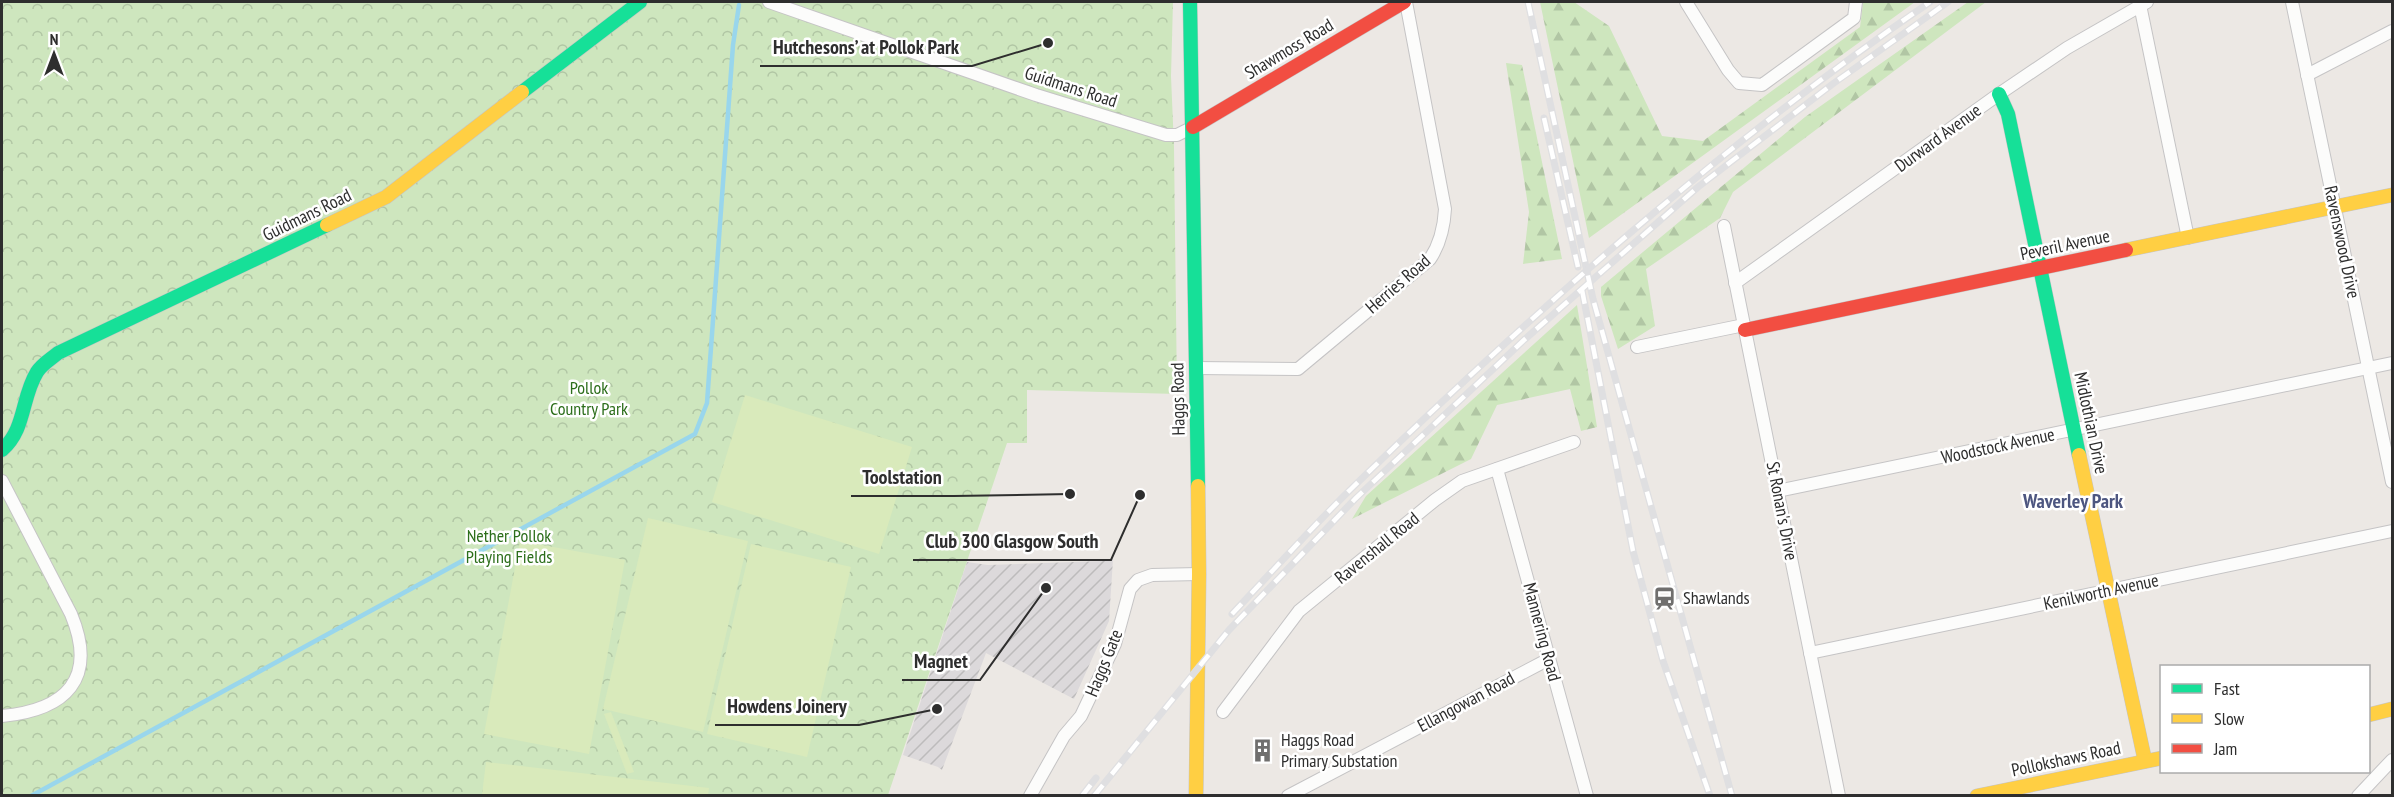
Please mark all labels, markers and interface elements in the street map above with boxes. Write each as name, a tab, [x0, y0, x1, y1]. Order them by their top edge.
street label: Shawmoss Road	[1240, 13, 1337, 84]
north arrow	[24, 24, 84, 84]
callout: Hutchesons’ at Pollok Park	[760, 28, 972, 66]
text: N	[50, 29, 58, 49]
text: Hutchesons’ at Pollok Park	[773, 34, 960, 60]
street label: Guidmans Road	[1022, 61, 1120, 112]
street label: Durward Avenue	[1890, 98, 1986, 177]
street label: Guidmans Road	[259, 183, 355, 246]
street label: Ravenswood Drive	[2319, 183, 2366, 300]
street label: Peveril Avenue	[2018, 224, 2112, 265]
street label: Herries Road	[1360, 249, 1435, 318]
street label: Haggs Road	[1165, 362, 1190, 436]
street label: Midlothian Drive	[2069, 370, 2114, 476]
park label: Pollok Country Park	[550, 376, 628, 420]
street label: Woodstock Avenue	[1939, 422, 2057, 469]
callout: Toolstation	[851, 458, 954, 496]
street label: St Ronan's Drive	[1762, 460, 1803, 562]
text: Toolstation	[862, 464, 942, 490]
district label: Waverley Park	[2022, 488, 2124, 514]
street label: Ravenshall Road	[1330, 506, 1424, 589]
callout: Club 300 Glasgow South	[913, 522, 1111, 560]
park label: Nether Pollok Playing Fields	[466, 524, 552, 568]
text: Club 300 Glasgow South	[925, 528, 1099, 554]
street label: Kenilworth Avenue	[2041, 568, 2160, 615]
street label: Mannering Road	[1518, 580, 1567, 684]
station icon: Shawlands	[1652, 585, 1678, 611]
place label: Shawlands	[1683, 586, 1750, 609]
street label: Haggs Gate	[1080, 626, 1127, 700]
callout: Magnet	[902, 642, 980, 680]
text: Magnet	[914, 648, 968, 674]
legend	[2160, 665, 2370, 773]
street label: Ellangowan Road	[1413, 666, 1518, 737]
text: Fast	[2214, 677, 2240, 700]
callout: Howdens Joinery	[715, 687, 859, 725]
text: Howdens Joinery	[727, 693, 848, 719]
text: Slow	[2214, 707, 2245, 730]
place label: Haggs Road Primary Substation	[1281, 728, 1397, 772]
street label: Pollokshaws Road	[2009, 736, 2123, 781]
building icon: Haggs Road Primary Substation	[1250, 737, 1276, 763]
text: Jam	[2213, 737, 2237, 760]

